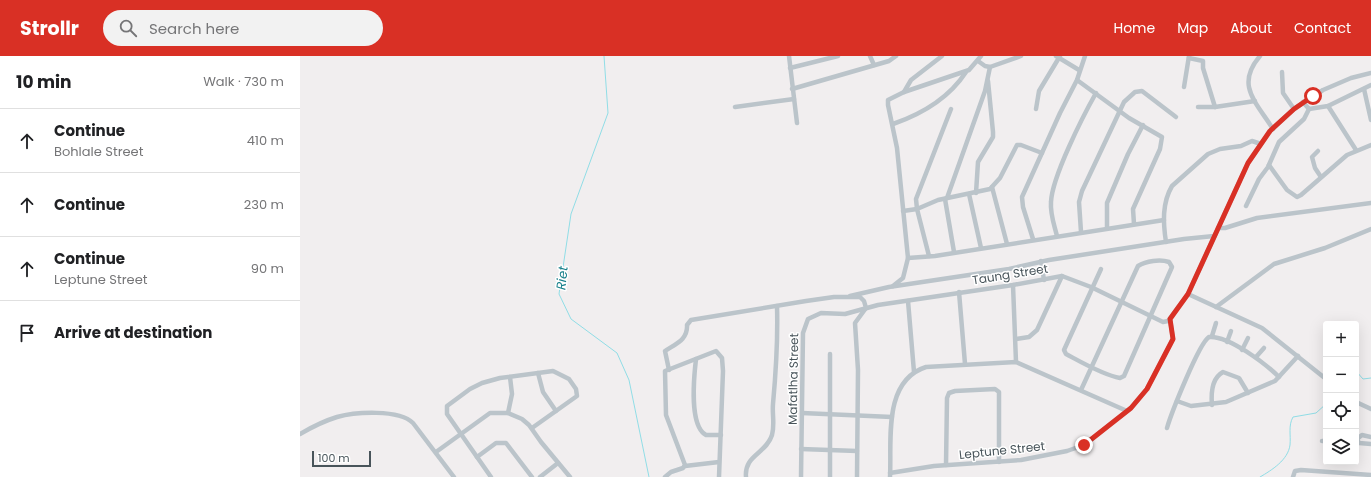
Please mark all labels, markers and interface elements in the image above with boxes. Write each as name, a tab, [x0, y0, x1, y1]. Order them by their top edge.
search box	[103, 10, 383, 46]
text: Strollr	[20, 15, 79, 42]
icon: search	[117, 17, 139, 39]
text: Search here	[149, 18, 239, 39]
text: Home	[1113, 18, 1155, 38]
text: Map	[1177, 18, 1208, 38]
text: About	[1230, 18, 1272, 38]
text: Contact	[1294, 18, 1351, 38]
text: 10 min	[16, 70, 72, 94]
text: Walk · 730 m	[203, 72, 284, 91]
route start	[1304, 87, 1322, 105]
text: Continue	[54, 120, 125, 141]
icon: ahead	[16, 130, 38, 152]
text: 410 m	[247, 131, 284, 150]
text: Bohlale Street	[54, 142, 143, 161]
icon: ahead	[16, 194, 38, 216]
text: Continue	[54, 194, 125, 215]
text: 230 m	[244, 195, 284, 214]
text: Continue	[54, 248, 125, 269]
icon: ahead	[16, 258, 38, 280]
text: 90 m	[251, 259, 284, 278]
street label: Taung Street	[971, 260, 1049, 288]
water label: Riet	[551, 265, 573, 291]
text: Leptune Street	[54, 270, 147, 289]
map controls	[1323, 321, 1359, 465]
button: +	[1323, 321, 1359, 357]
icon: arrive	[16, 322, 38, 344]
text: Arrive at destination	[54, 322, 212, 343]
street label: Mafatlha Street	[784, 333, 802, 425]
button: −	[1323, 357, 1359, 393]
button: locate	[1323, 393, 1359, 429]
button: layers	[1323, 429, 1359, 465]
route end	[1075, 436, 1093, 454]
street label: Leptune Street	[958, 437, 1046, 463]
scale bar	[312, 449, 371, 468]
text: 100 m	[318, 450, 350, 466]

